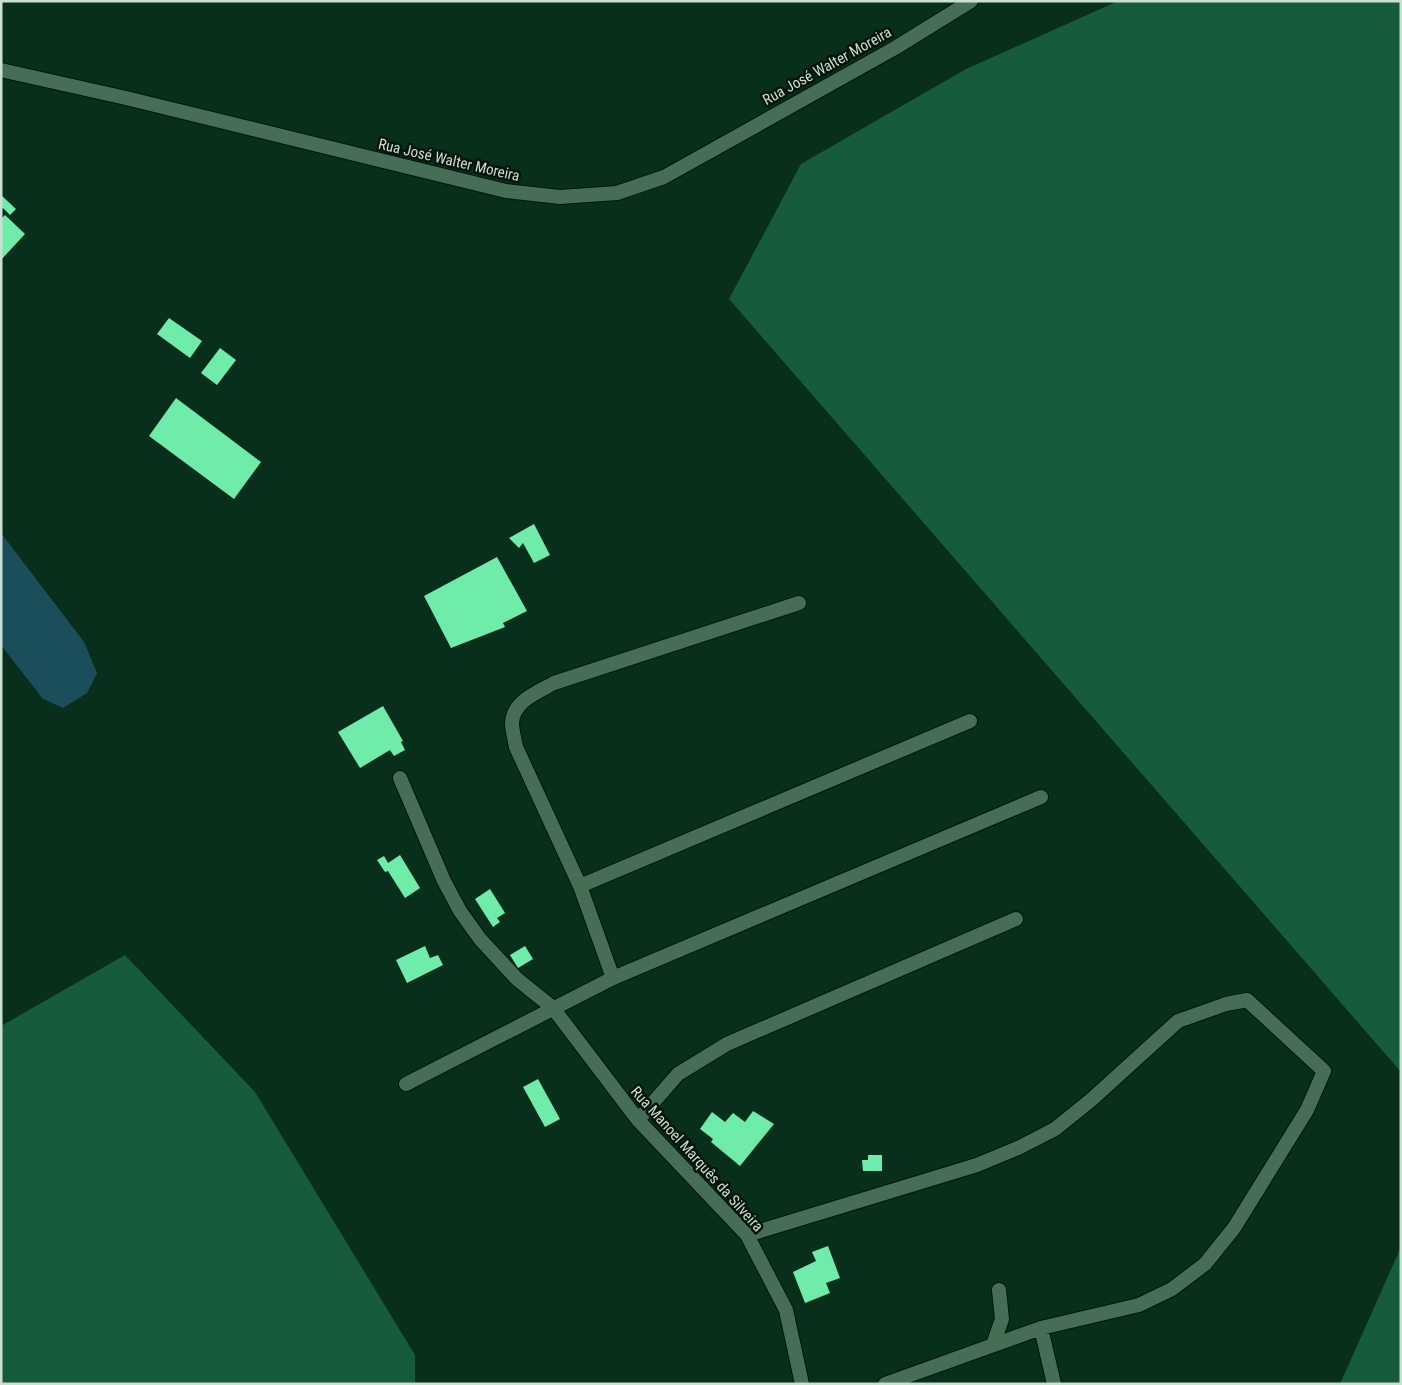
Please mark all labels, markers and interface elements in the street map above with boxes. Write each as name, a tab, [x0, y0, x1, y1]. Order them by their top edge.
street label: Rua José Walter Moreira	[759, 23, 895, 109]
street label: Rua José Walter Moreira	[377, 135, 521, 185]
street label: Rua Manoel Marquês da Silveira	[627, 1083, 767, 1235]

